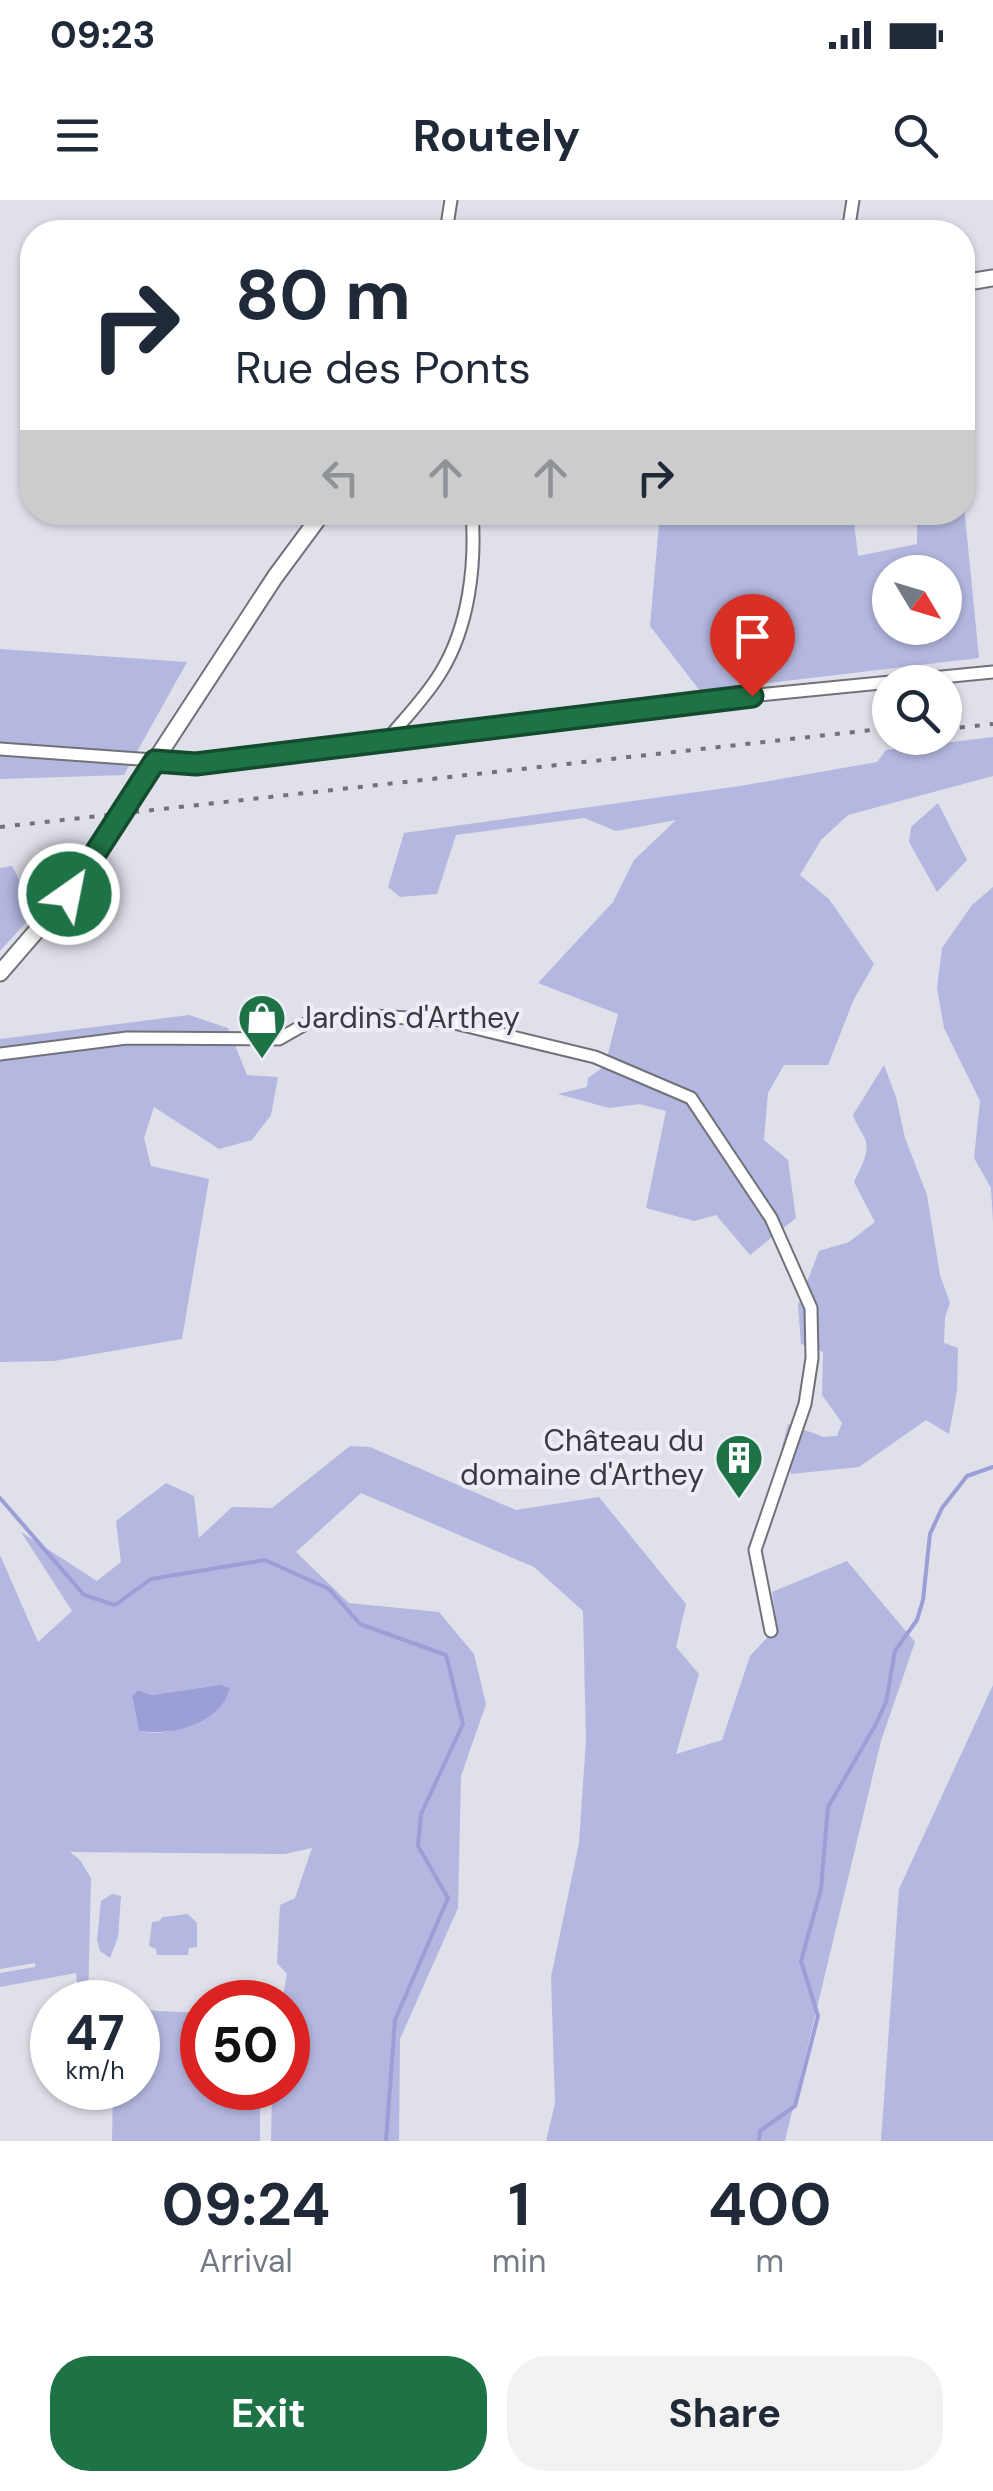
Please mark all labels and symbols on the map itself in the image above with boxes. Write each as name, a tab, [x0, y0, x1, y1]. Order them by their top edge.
north arrow	[872, 555, 962, 645]
pin	[710, 594, 795, 697]
position arrow	[17, 842, 121, 946]
shop icon: Jardins d'Arthey	[236, 992, 288, 1060]
place label: Jardins d'Arthey	[297, 998, 520, 1037]
place label: Château du domaine d'Arthey	[460, 1421, 704, 1494]
building icon: Château du domaine d'Arthey	[713, 1432, 765, 1500]
speed limit sign: 50	[180, 1980, 310, 2110]

